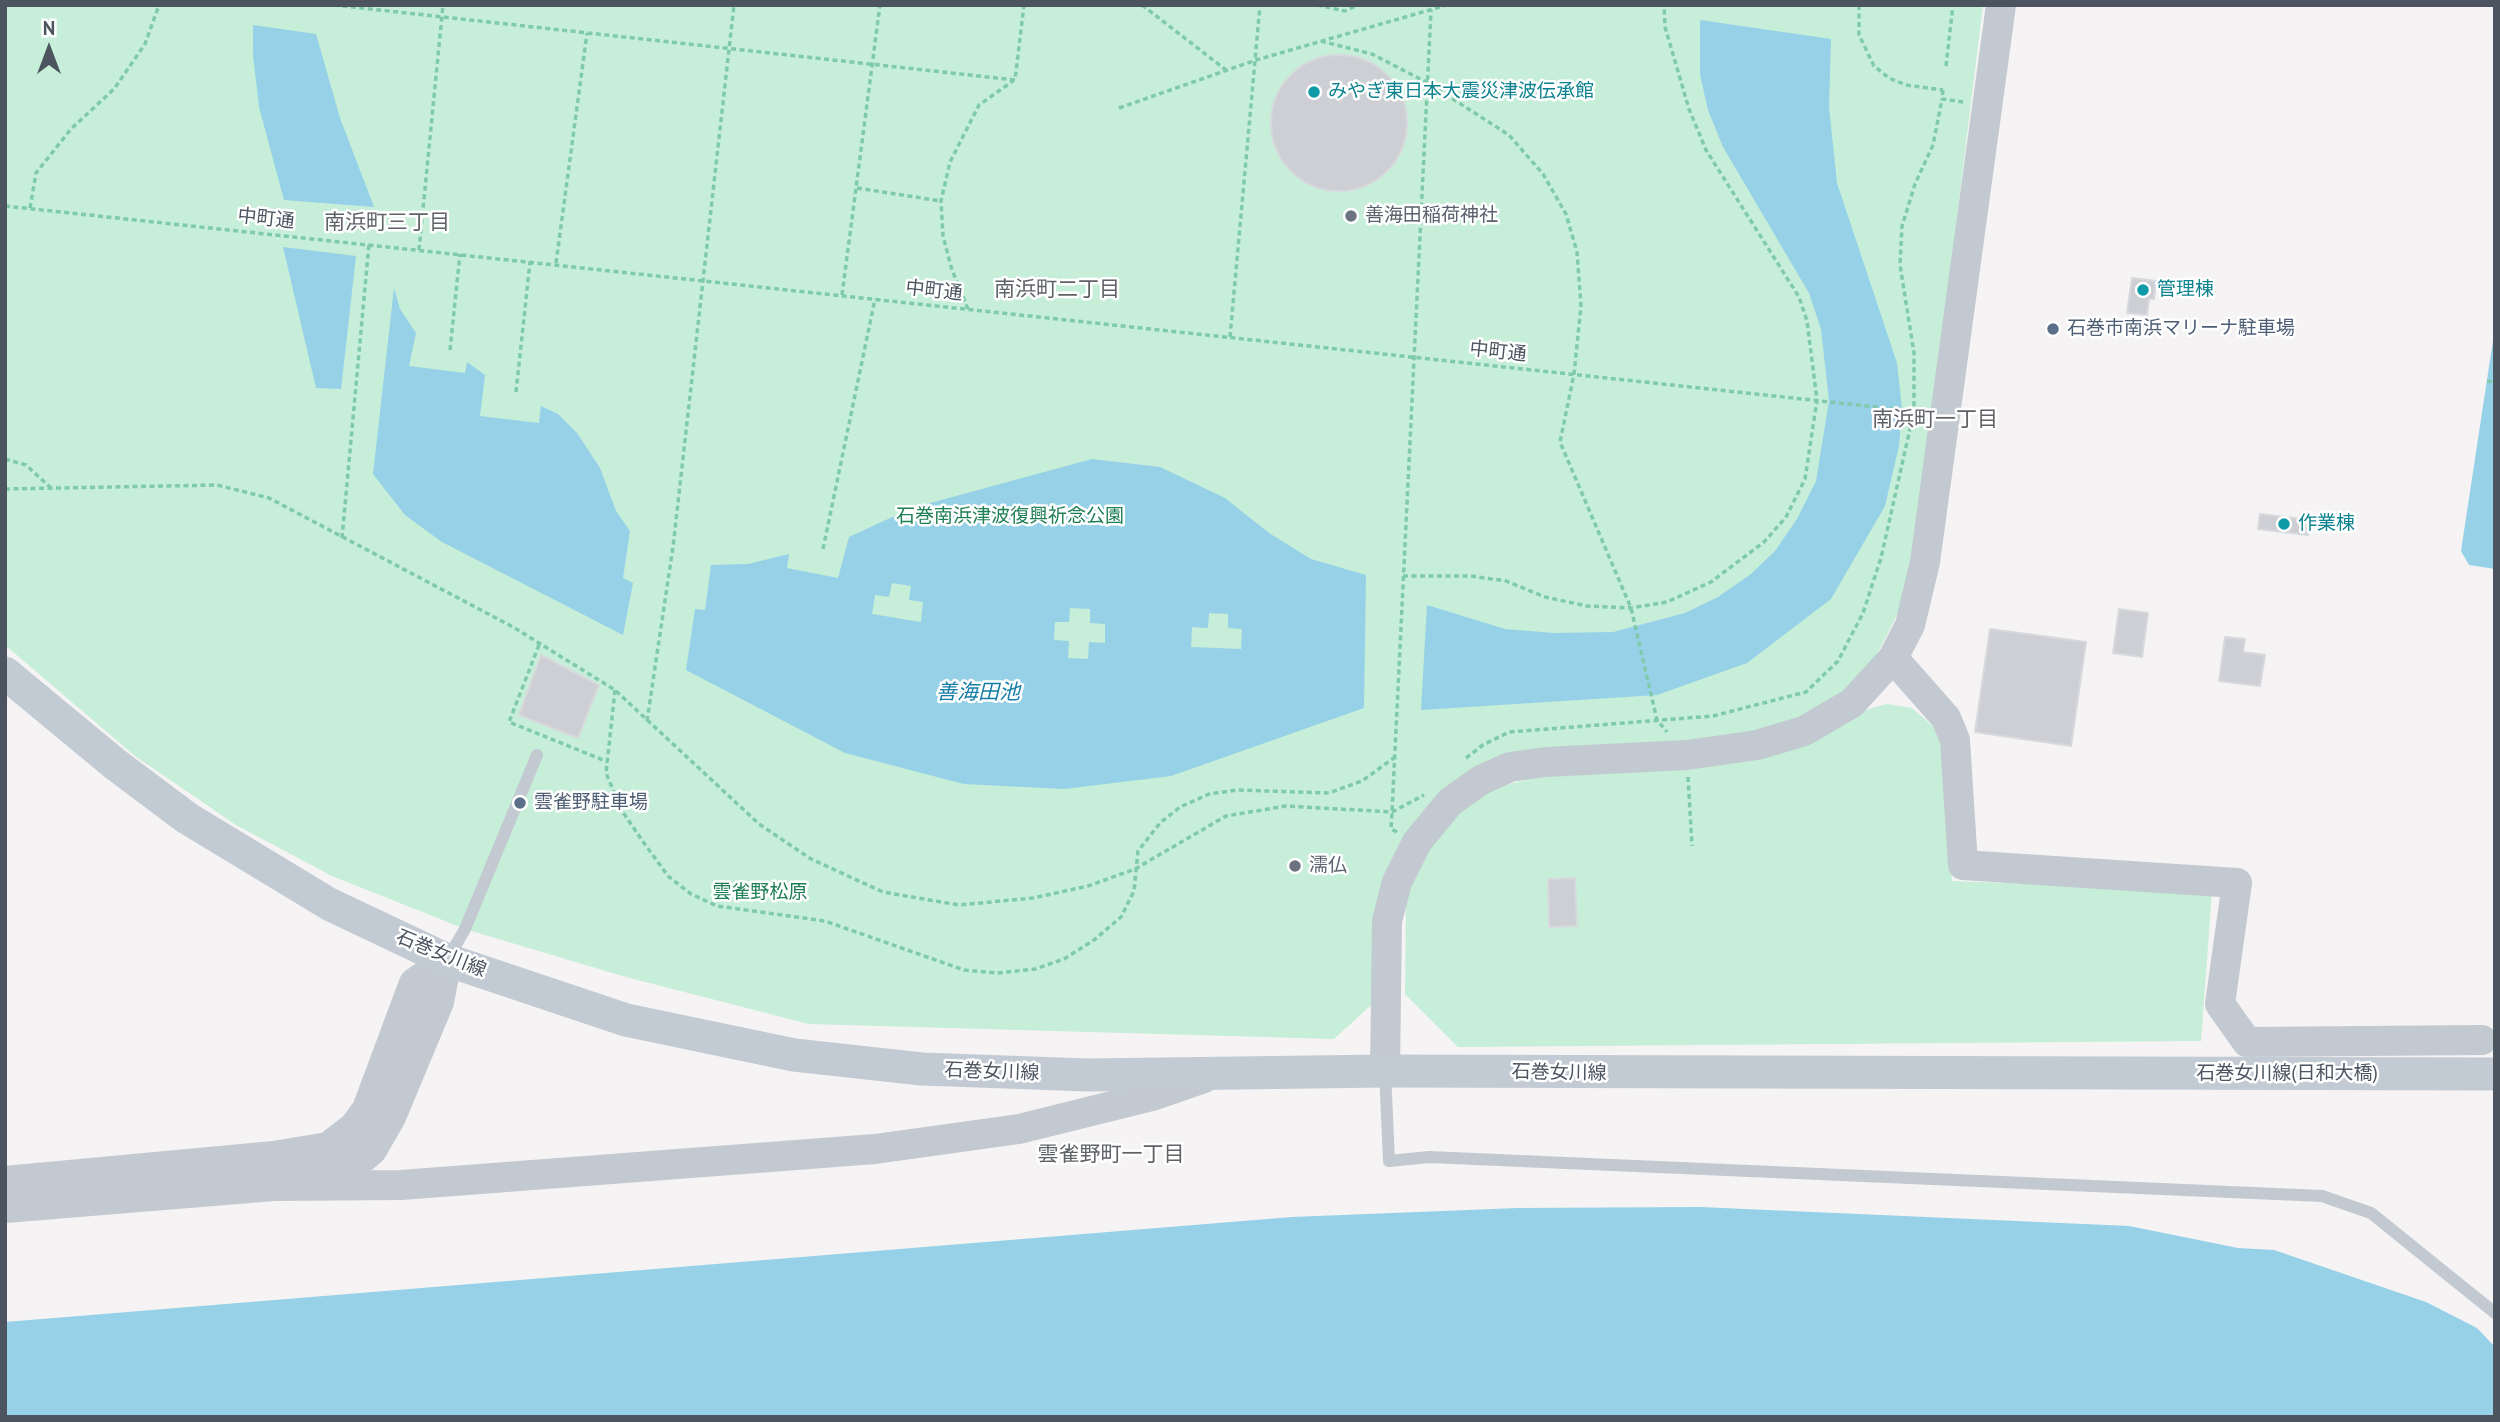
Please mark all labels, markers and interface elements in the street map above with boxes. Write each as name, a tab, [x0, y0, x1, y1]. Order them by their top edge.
north arrow	[14, 14, 84, 84]
text: N	[43, 16, 55, 40]
place label: みやぎ東日本大震災津波伝承館	[1328, 81, 1594, 103]
marker: みやぎ東日本大震災津波伝承館	[1306, 84, 1322, 100]
street label: 中町通	[236, 205, 296, 233]
place label: 善海田稲荷神社	[1365, 205, 1498, 227]
marker: 善海田稲荷神社	[1343, 208, 1359, 224]
district label: 南浜町三丁目	[324, 210, 450, 236]
street label: 中町通	[904, 277, 964, 305]
district label: 南浜町二丁目	[994, 277, 1120, 303]
place label: 管理棟	[2157, 279, 2214, 301]
marker: 管理棟	[2135, 282, 2151, 298]
place label: 石巻市南浜マリーナ駐車場	[2067, 318, 2295, 340]
marker: 石巻市南浜マリーナ駐車場	[2045, 321, 2061, 337]
street label: 中町通	[1468, 338, 1528, 366]
district label: 南浜町一丁目	[1872, 407, 1998, 433]
park label: 石巻南浜津波復興祈念公園	[896, 506, 1124, 528]
place label: 作業棟	[2298, 513, 2355, 535]
marker: 作業棟	[2276, 516, 2292, 532]
water label: 善海田池	[936, 680, 1020, 706]
place label: 雲雀野駐車場	[534, 792, 648, 814]
marker: 雲雀野駐車場	[512, 795, 528, 811]
place label: 濡仏	[1309, 855, 1347, 877]
marker: 濡仏	[1287, 858, 1303, 874]
park label: 雲雀野松原	[713, 882, 807, 904]
street label: 石巻女川線	[393, 926, 489, 982]
street label: 石巻女川線	[944, 1059, 1040, 1085]
street label: 石巻女川線	[1511, 1061, 1607, 1085]
street label: 石巻女川線(日和大橋)	[2196, 1063, 2378, 1085]
district label: 雲雀野町一丁目	[1038, 1142, 1184, 1168]

